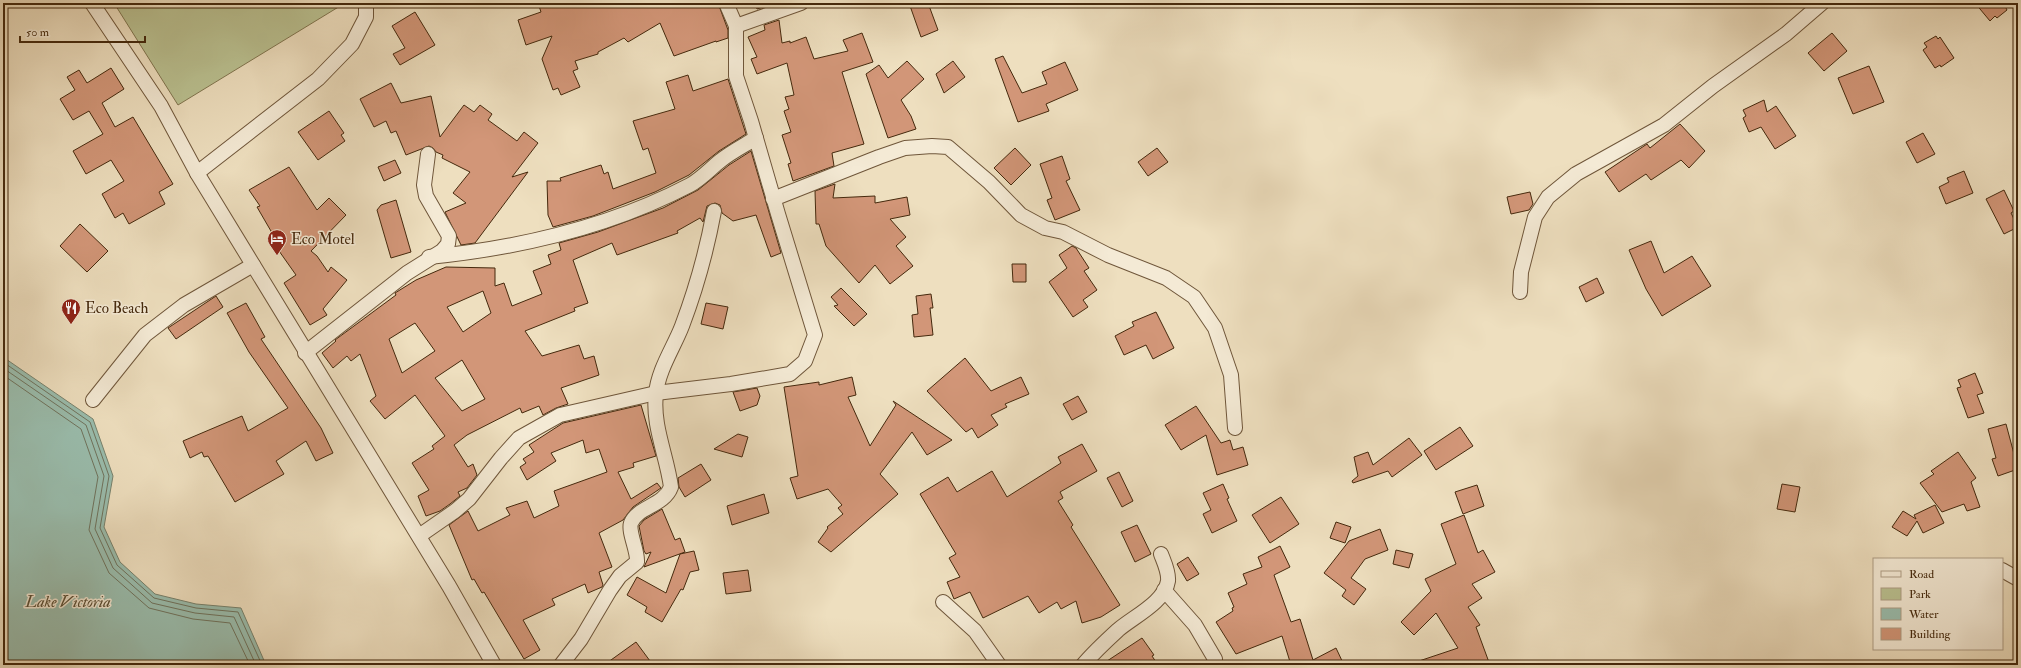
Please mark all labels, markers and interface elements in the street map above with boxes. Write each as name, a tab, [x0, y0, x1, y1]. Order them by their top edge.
scale bar	[20, 18, 145, 44]
text: 50 m	[26, 25, 50, 40]
hotel icon: Eco Motel	[266, 228, 288, 256]
place label: Eco Motel	[291, 230, 355, 249]
restaurant icon: Eco Beach	[60, 297, 82, 325]
place label: Eco Beach	[85, 299, 148, 318]
legend	[1873, 558, 2003, 650]
text: Road	[1909, 567, 1934, 582]
text: Park	[1909, 587, 1931, 602]
water label: Lake Victoria	[24, 592, 111, 612]
text: Water	[1908, 607, 1939, 622]
text: Building	[1909, 627, 1952, 642]

